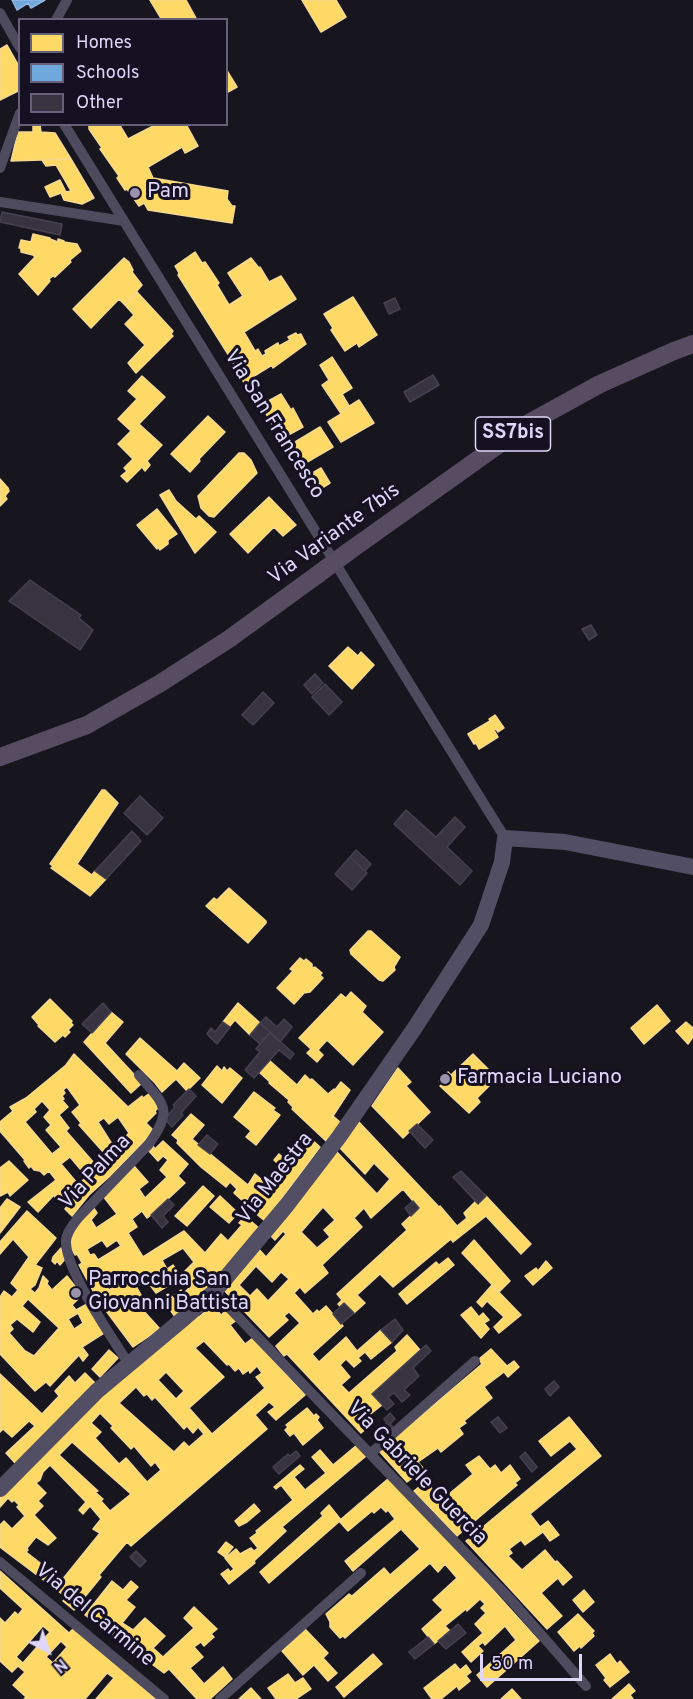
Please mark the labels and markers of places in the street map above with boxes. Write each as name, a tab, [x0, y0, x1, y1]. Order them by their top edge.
place label: Pam	[147, 180, 189, 206]
marker: Pam	[128, 186, 142, 200]
place label: Farmacia Luciano	[457, 1066, 622, 1092]
marker: Farmacia Luciano	[438, 1072, 452, 1086]
place label: Parrocchia San Giovanni Battista	[88, 1268, 249, 1318]
marker: Parrocchia San Giovanni Battista	[69, 1286, 83, 1300]

